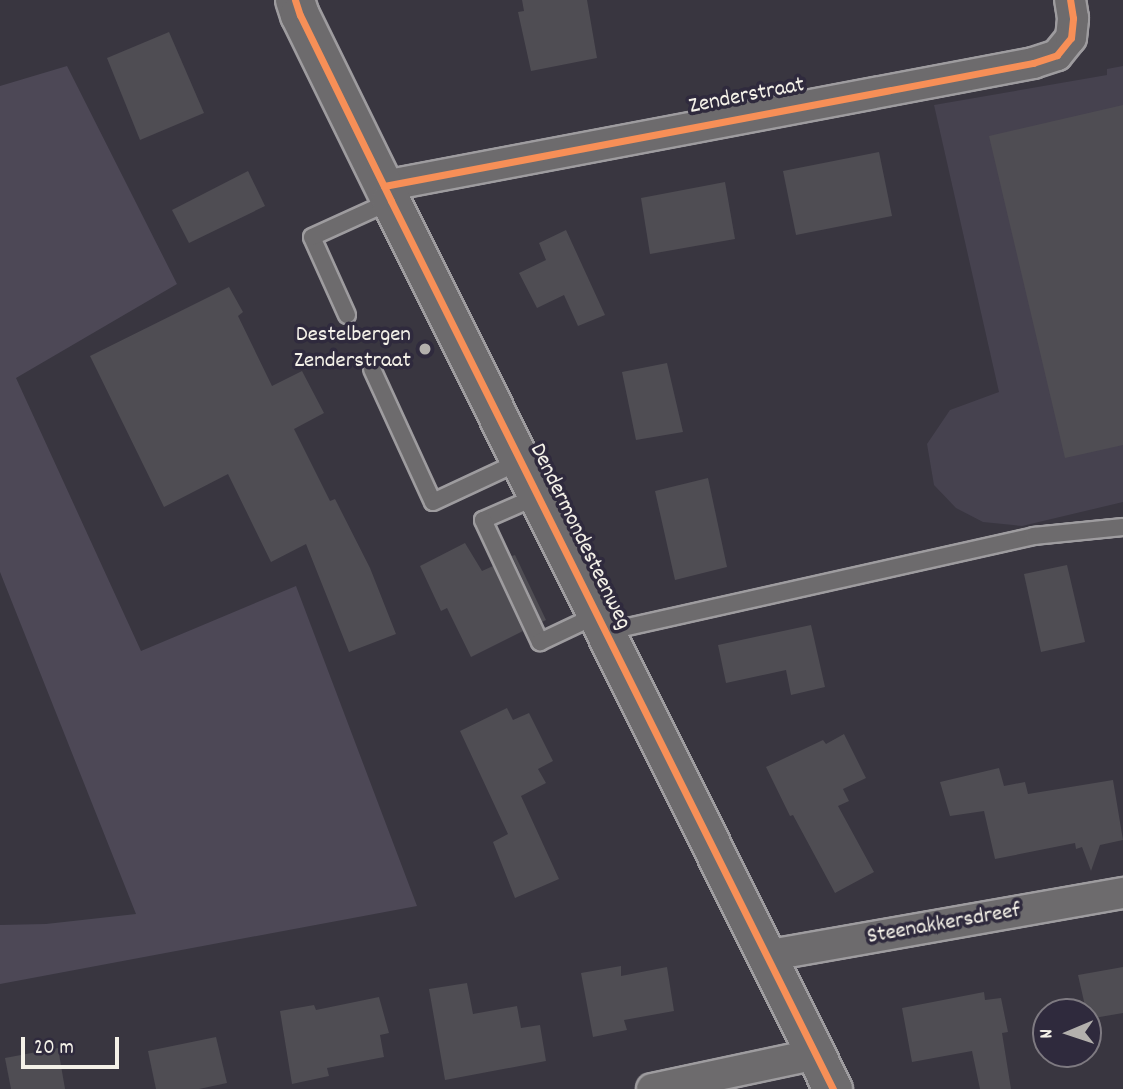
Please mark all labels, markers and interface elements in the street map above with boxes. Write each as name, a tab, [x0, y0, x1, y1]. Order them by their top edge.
street label: Zenderstraat	[687, 72, 807, 122]
place label: Destelbergen Zenderstraat	[294, 322, 411, 376]
marker: Destelbergen Zenderstraat	[417, 341, 433, 357]
street label: Dendermondesteenweg	[522, 439, 636, 635]
street label: Steenakkersdreef	[865, 898, 1023, 952]
north arrow	[1032, 998, 1102, 1068]
scale bar	[24, 1023, 122, 1066]
text: N	[1034, 1029, 1061, 1039]
text: 20 m	[34, 1034, 74, 1064]

